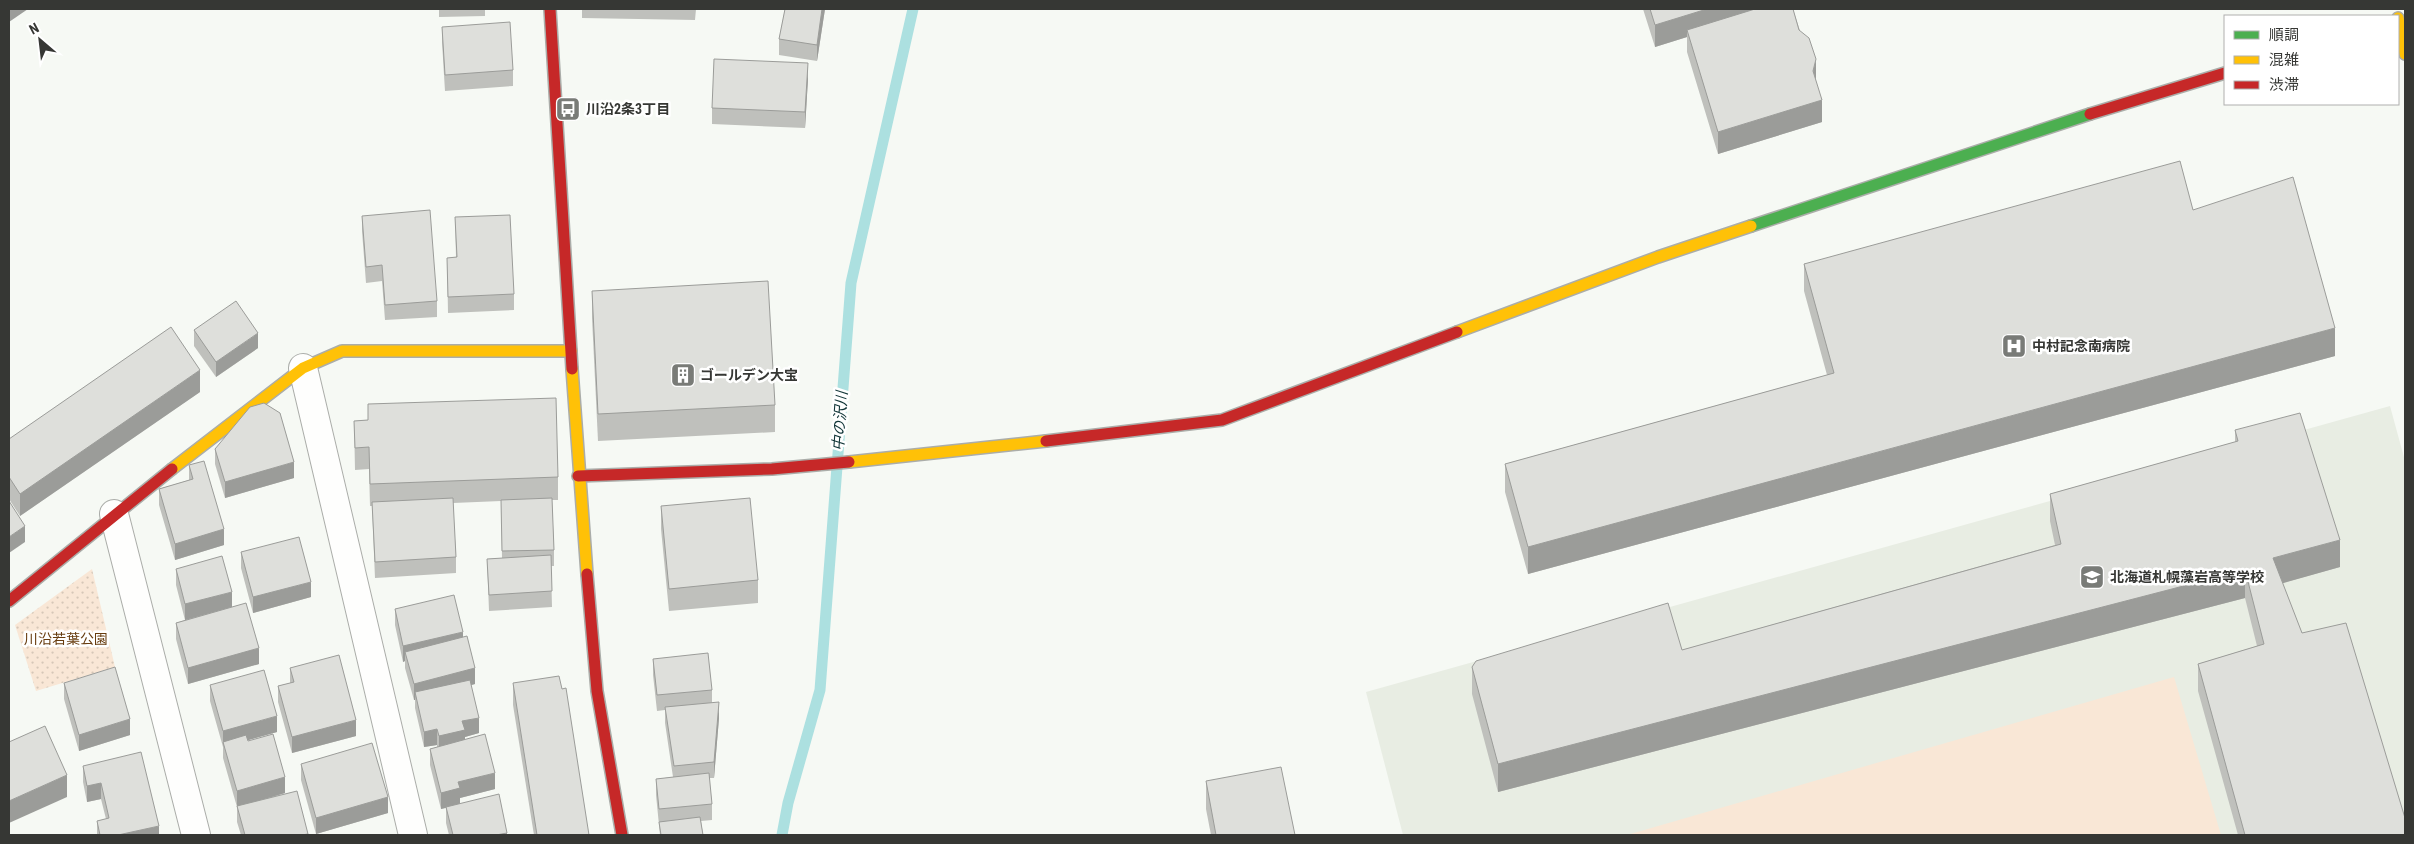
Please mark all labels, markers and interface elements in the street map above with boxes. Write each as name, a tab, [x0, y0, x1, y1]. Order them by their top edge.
north arrow	[15, 15, 65, 65]
legend	[2224, 15, 2399, 105]
text: N	[26, 19, 41, 38]
text: 順調	[2269, 26, 2299, 44]
text: 混雑	[2269, 51, 2299, 69]
text: 渋滞	[2269, 76, 2299, 94]
bus stop icon: 川沿2条3丁目	[555, 96, 581, 122]
place label: 川沿2条3丁目	[586, 101, 670, 117]
hospital icon: 中村記念南病院	[2001, 333, 2027, 359]
place label: 中村記念南病院	[2032, 338, 2130, 354]
building icon: ゴールデン大宝	[670, 362, 696, 388]
place label: ゴールデン大宝	[700, 367, 798, 383]
water label: 中の沢川	[829, 388, 851, 452]
school or university icon: 北海道札幌藻岩高等学校	[2079, 564, 2105, 590]
place label: 北海道札幌藻岩高等学校	[2110, 569, 2264, 585]
park label: 川沿若葉公園	[24, 631, 108, 647]

